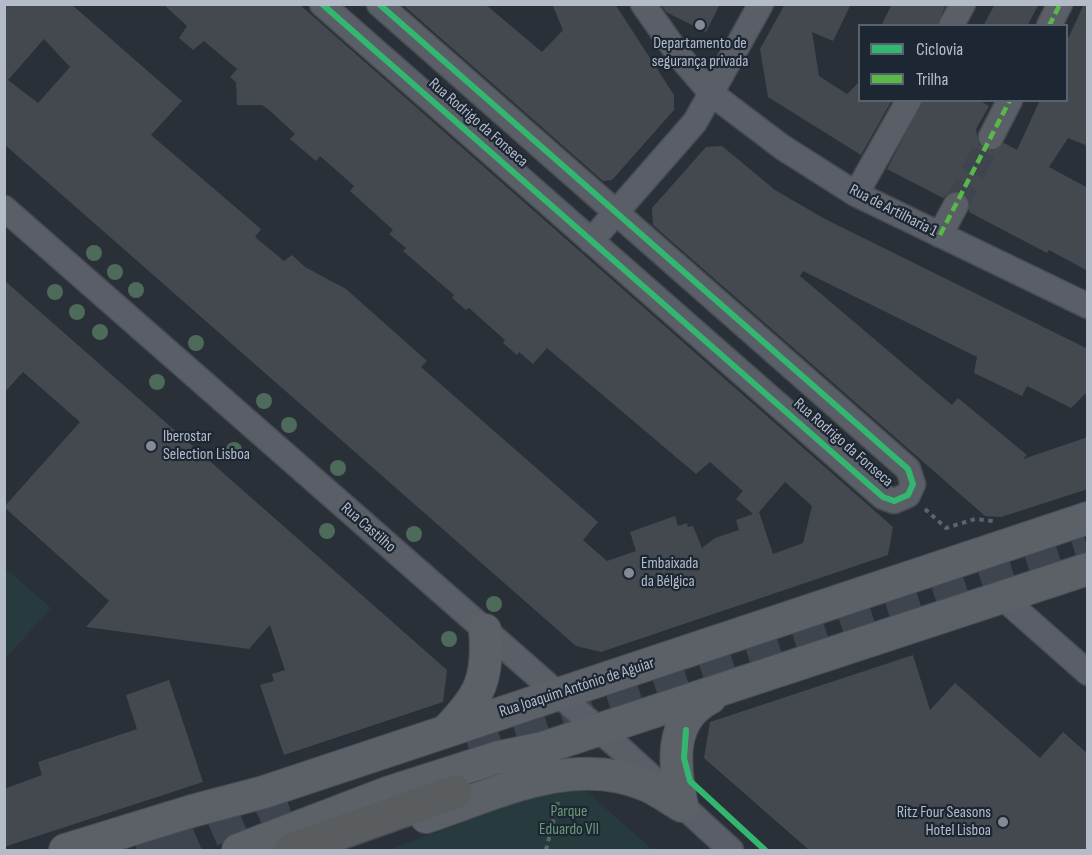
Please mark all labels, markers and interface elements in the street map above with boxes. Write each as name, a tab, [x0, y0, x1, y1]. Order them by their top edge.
marker: Departamento de segurança privada	[693, 18, 707, 32]
legend	[858, 24, 1068, 102]
place label: Departamento de segurança privada	[652, 34, 748, 72]
text: Ciclovia	[916, 39, 963, 60]
text: Trilha	[916, 69, 948, 90]
street label: Rua Rodrigo da Fonseca	[424, 75, 532, 171]
street label: Rua de Artilharia 1	[846, 181, 940, 241]
street label: Rua Rodrigo da Fonseca	[789, 395, 897, 491]
place label: Iberostar Selection Lisboa	[163, 427, 250, 465]
marker: Iberostar Selection Lisboa	[144, 439, 158, 453]
street label: Rua Castilho	[337, 499, 399, 557]
place label: Embaixada da Bélgica	[641, 554, 698, 592]
marker: Embaixada da Bélgica	[622, 566, 636, 580]
street label: Rua Joaquim António de Aguiar	[497, 654, 657, 722]
park label: Parque Eduardo VII	[539, 802, 599, 840]
place label: Ritz Four Seasons Hotel Lisboa	[897, 803, 991, 841]
marker: Ritz Four Seasons Hotel Lisboa	[996, 815, 1010, 829]

